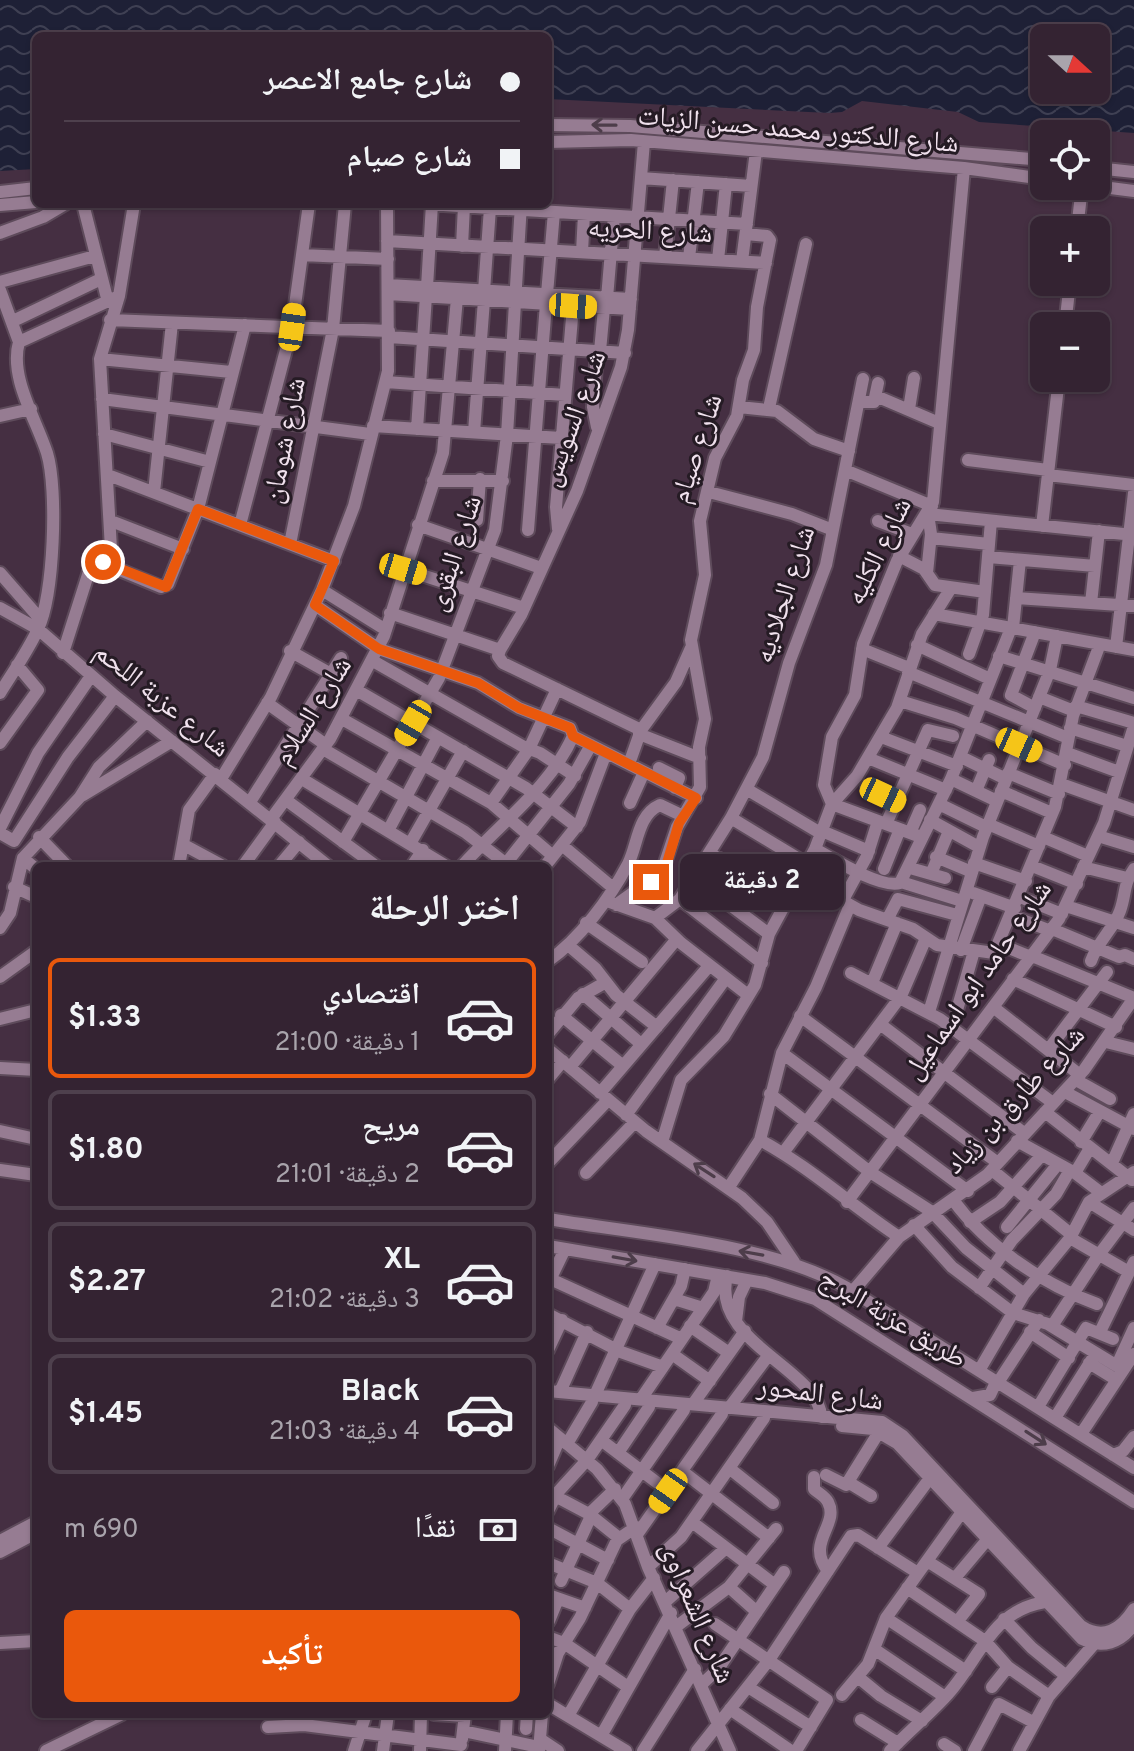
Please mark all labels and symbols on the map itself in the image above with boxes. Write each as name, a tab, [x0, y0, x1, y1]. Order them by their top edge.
north arrow	[1030, 24, 1110, 104]
street label: شارع الدكتور محمد حسن الزيات	[636, 99, 960, 163]
one-way arrow	[591, 117, 618, 132]
street label: شارع الحريه	[587, 211, 713, 253]
car	[548, 292, 598, 320]
car	[277, 302, 307, 352]
street label: شارع السويس	[534, 346, 616, 492]
street label: شارع شومان	[256, 375, 316, 507]
street label: شارع صيام	[663, 390, 733, 508]
street label: شارع البقرى	[420, 491, 492, 617]
street label: شارع الكليه	[839, 492, 921, 612]
street label: شارع الجلاديه	[747, 522, 825, 668]
route start	[85, 544, 121, 580]
car	[377, 551, 429, 587]
street label: شارع عزبة اللحم	[86, 635, 236, 767]
street label: شارع السلام	[266, 651, 362, 773]
car	[391, 696, 435, 750]
car	[992, 724, 1046, 766]
car	[856, 774, 910, 816]
callout: 2 دقيقة	[679, 854, 843, 910]
route end	[633, 864, 669, 900]
street label: شارع حامد ابو اسماعيل	[897, 874, 1061, 1088]
street label: شارع طارق بن زياد	[938, 1019, 1094, 1183]
one-way arrow	[693, 1161, 716, 1177]
one-way arrow	[738, 1245, 764, 1260]
one-way arrow	[612, 1252, 637, 1267]
street label: طريق عزبة البرج	[811, 1262, 973, 1378]
street label: شارع المحور	[754, 1369, 885, 1421]
one-way arrow	[1024, 1430, 1047, 1446]
car	[644, 1464, 692, 1518]
street label: شارع الشعراوى	[650, 1536, 742, 1690]

